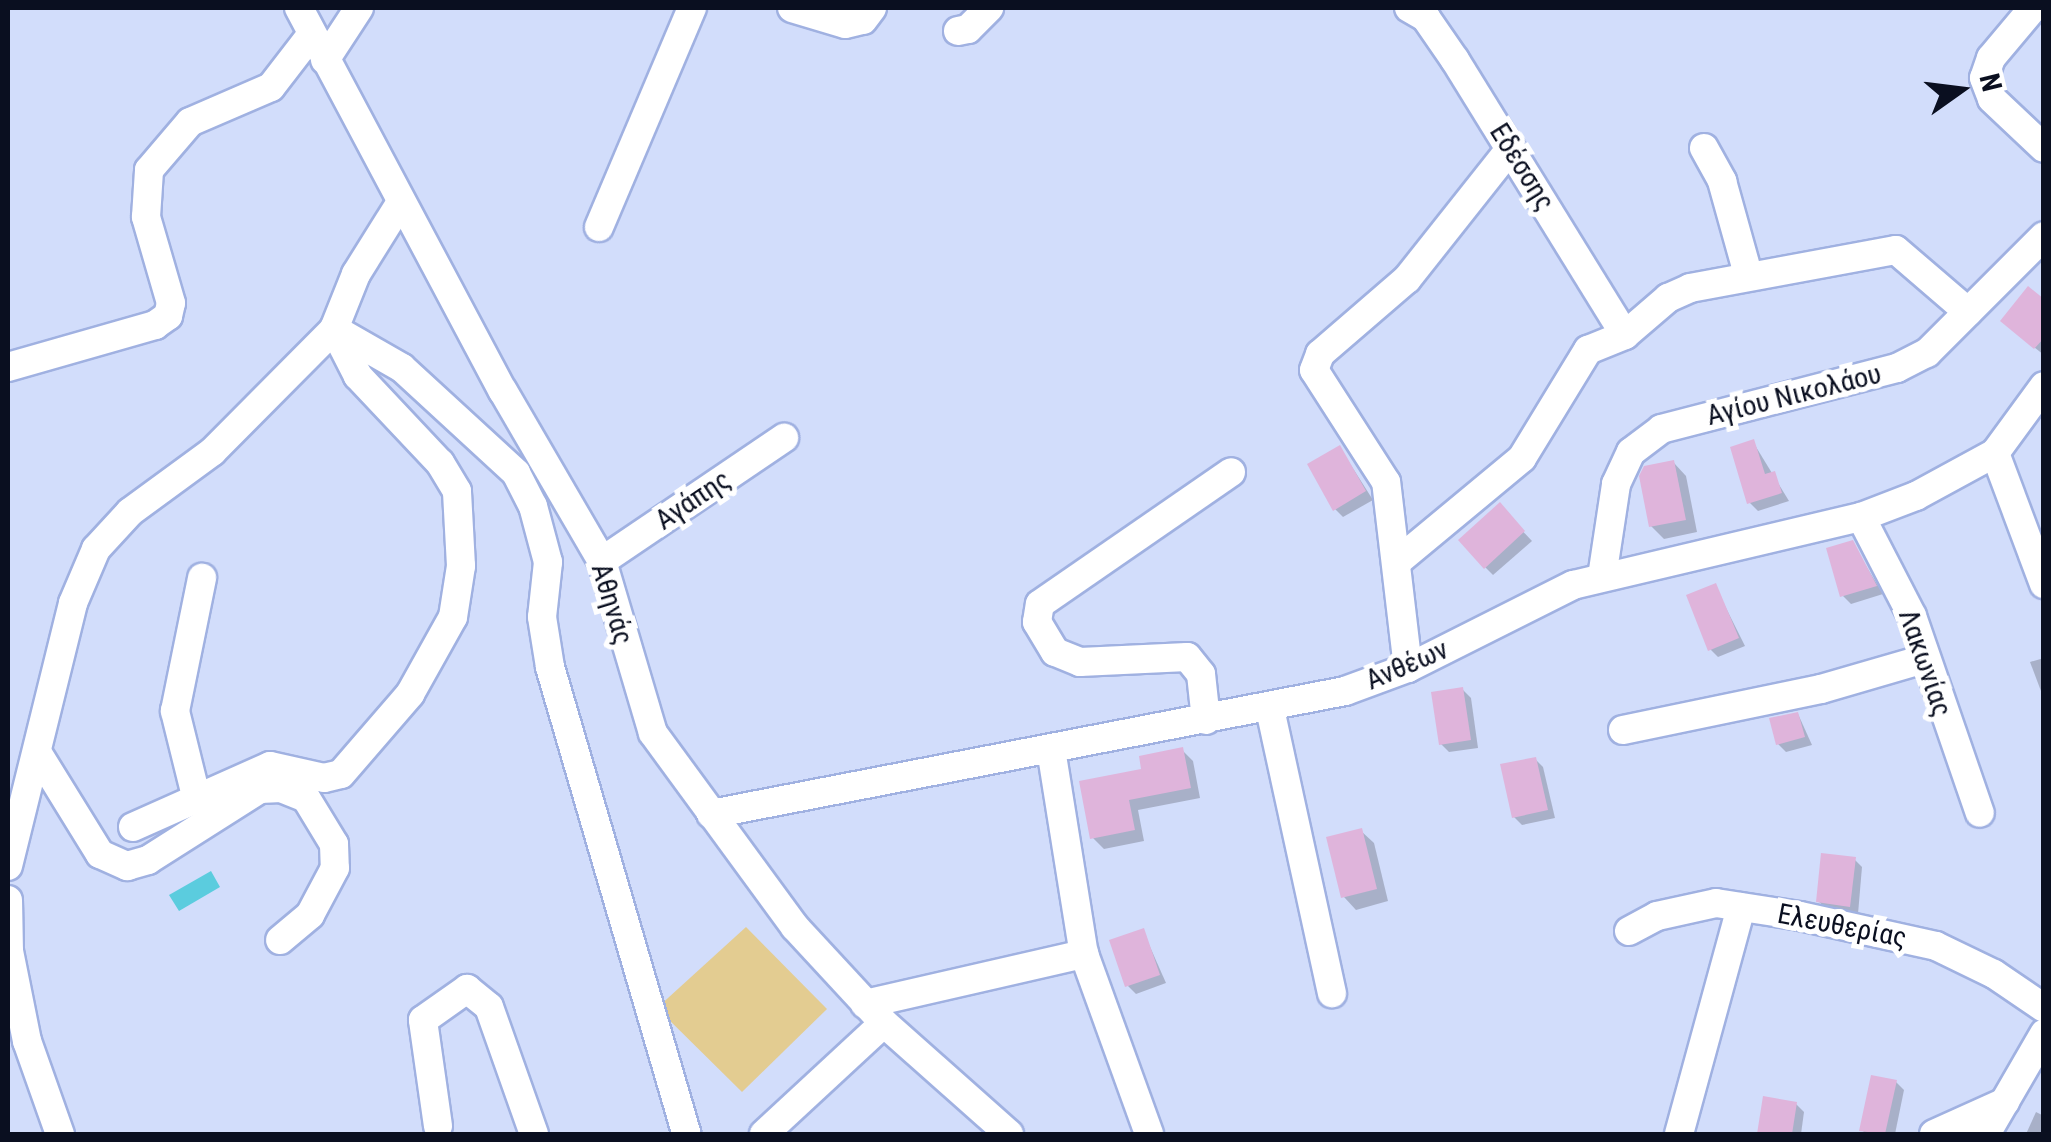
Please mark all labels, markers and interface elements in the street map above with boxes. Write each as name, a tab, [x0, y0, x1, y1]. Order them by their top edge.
north arrow	[1911, 40, 2011, 140]
text: N	[1973, 70, 2009, 95]
street label: Εδέσσης	[1482, 117, 1562, 217]
street label: Αγίου Νικολάου	[1703, 357, 1885, 433]
street label: Αγάπης	[649, 463, 737, 537]
street label: Αθηνάς	[584, 559, 640, 649]
street label: Λακωνίας	[1891, 605, 1959, 721]
street label: Ανθέων	[1361, 633, 1453, 697]
street label: Ελευθερίας	[1775, 897, 1909, 955]

